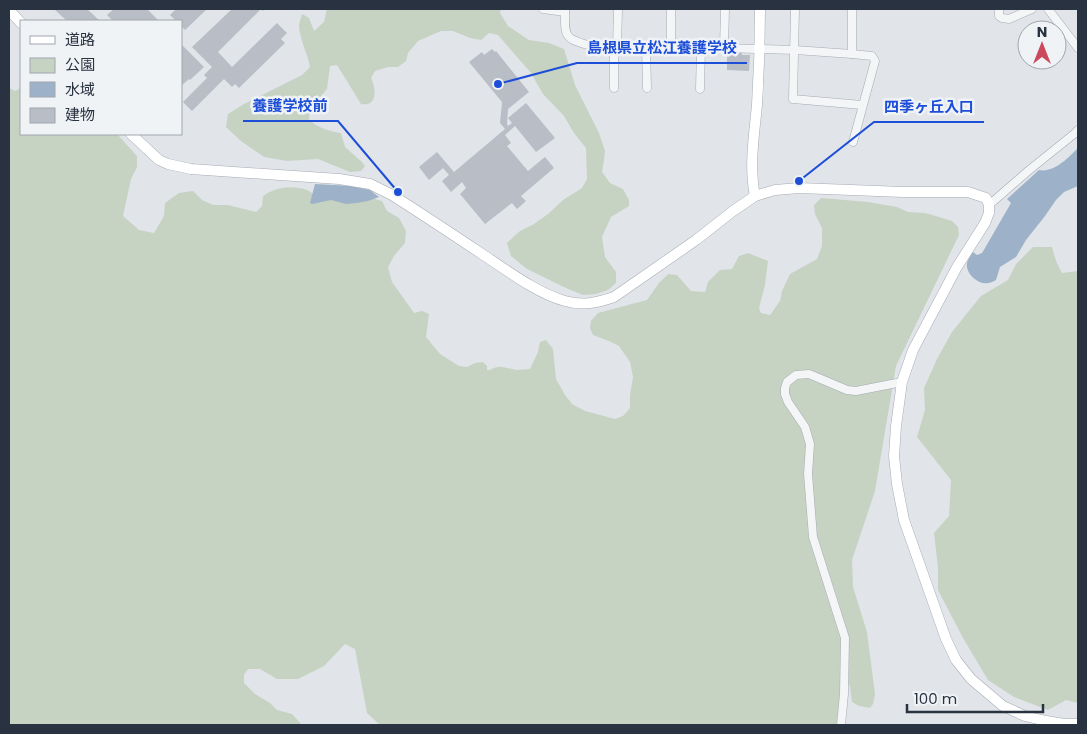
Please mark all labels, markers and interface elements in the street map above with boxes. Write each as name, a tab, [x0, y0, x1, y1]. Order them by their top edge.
legend	[20, 20, 182, 135]
north arrow	[1017, 20, 1067, 70]
text: N	[1037, 22, 1047, 42]
text: 道路	[65, 29, 95, 50]
callout: 島根県立松江養護学校	[577, 33, 747, 63]
text: 島根県立松江養護学校	[587, 37, 737, 58]
text: 公園	[65, 54, 95, 75]
text: 水域	[65, 79, 95, 100]
callout: 養護学校前	[243, 91, 338, 121]
callout: 四季ヶ丘入口	[874, 92, 984, 122]
text: 養護学校前	[252, 95, 328, 116]
text: 四季ヶ丘入口	[884, 96, 974, 117]
text: 建物	[65, 104, 95, 125]
scale bar	[907, 682, 1043, 714]
text: 100 m	[914, 688, 957, 709]

